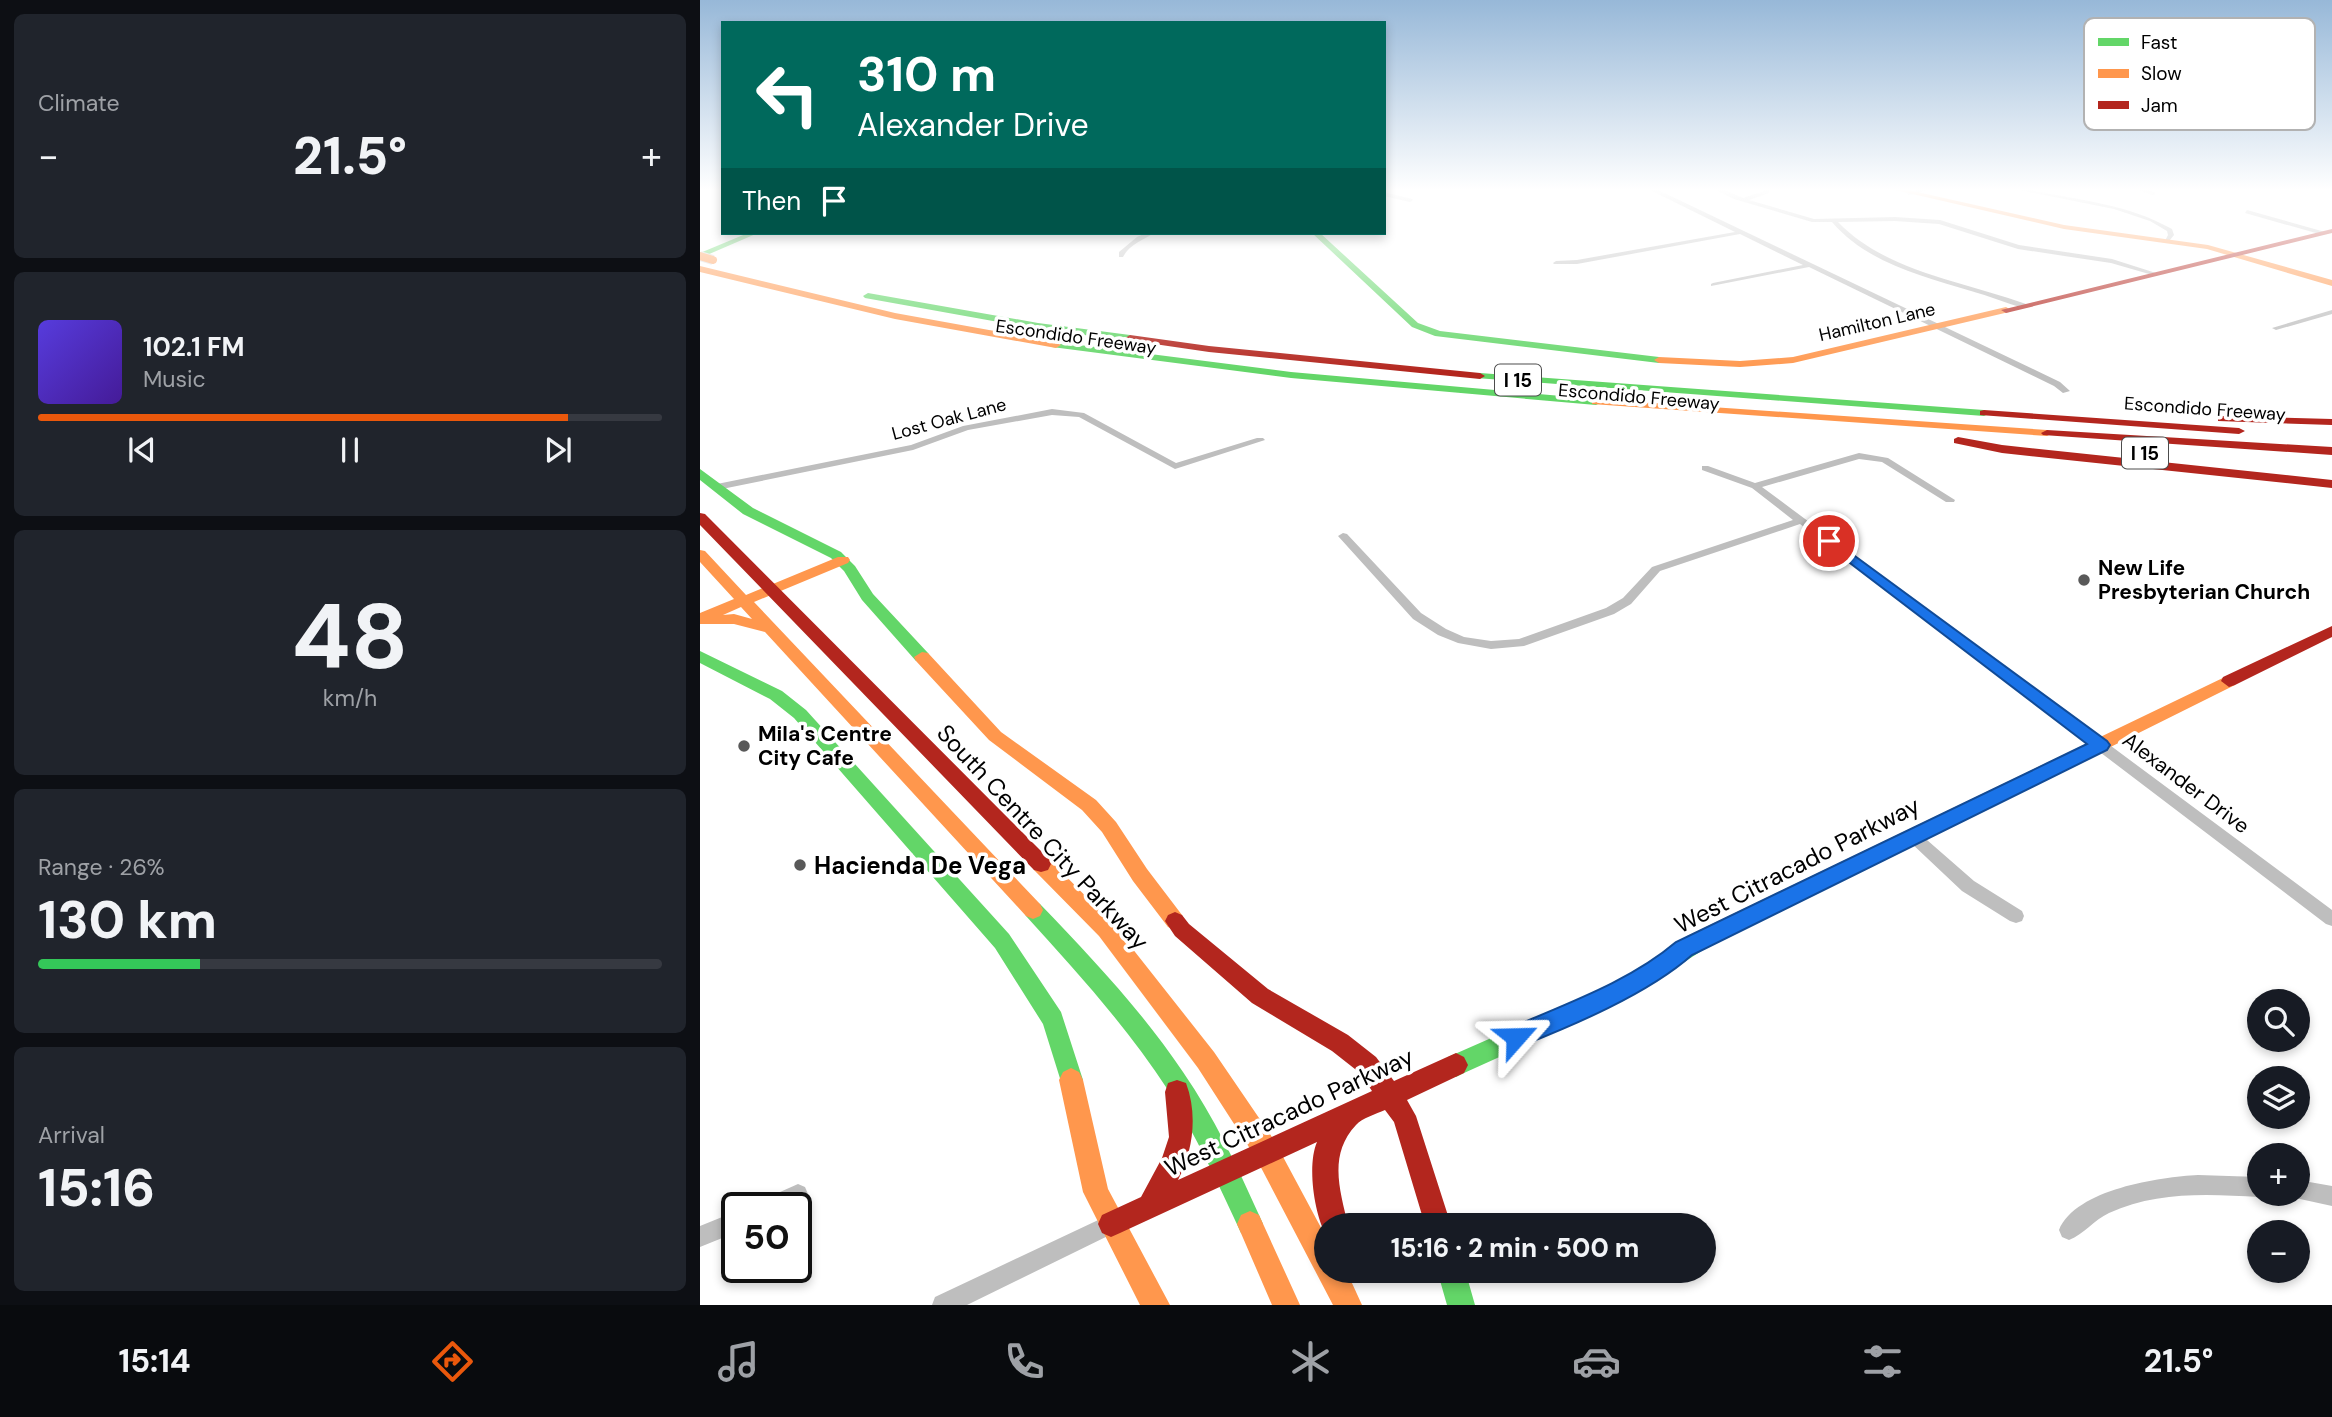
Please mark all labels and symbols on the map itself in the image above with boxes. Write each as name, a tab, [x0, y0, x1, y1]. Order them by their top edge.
legend	[2084, 18, 2315, 130]
text: Fast	[2141, 30, 2177, 55]
text: Slow	[2141, 61, 2182, 86]
text: Jam	[2141, 93, 2178, 118]
street label: Hamilton Lane	[1816, 297, 1938, 347]
street label: Escondido Freeway	[994, 314, 1158, 360]
road number: I 15	[1495, 364, 1541, 396]
street label: Escondido Freeway	[1557, 378, 1721, 416]
street label: Escondido Freeway	[2123, 391, 2287, 427]
street label: Lost Oak Lane	[889, 392, 1009, 446]
road number: I 15	[2122, 437, 2168, 468]
pin	[1799, 511, 1859, 571]
place label: New Life Presbyterian Church	[2098, 554, 2310, 606]
marker: New Life Presbyterian Church	[2076, 572, 2092, 588]
street label: South Centre City Parkway	[930, 718, 1156, 956]
place label: Mila's Centre City Cafe	[758, 720, 892, 772]
street label: Alexander Drive	[2117, 726, 2255, 840]
marker: Mila's Centre City Cafe	[736, 738, 752, 754]
street label: West Citracado Parkway	[1669, 790, 1925, 940]
place label: Hacienda De Vega	[814, 850, 1026, 881]
marker: Hacienda De Vega	[792, 857, 808, 873]
position arrow	[1479, 1000, 1553, 1074]
street label: West Citracado Parkway	[1160, 1041, 1418, 1183]
speed limit sign: 50	[721, 1192, 812, 1283]

